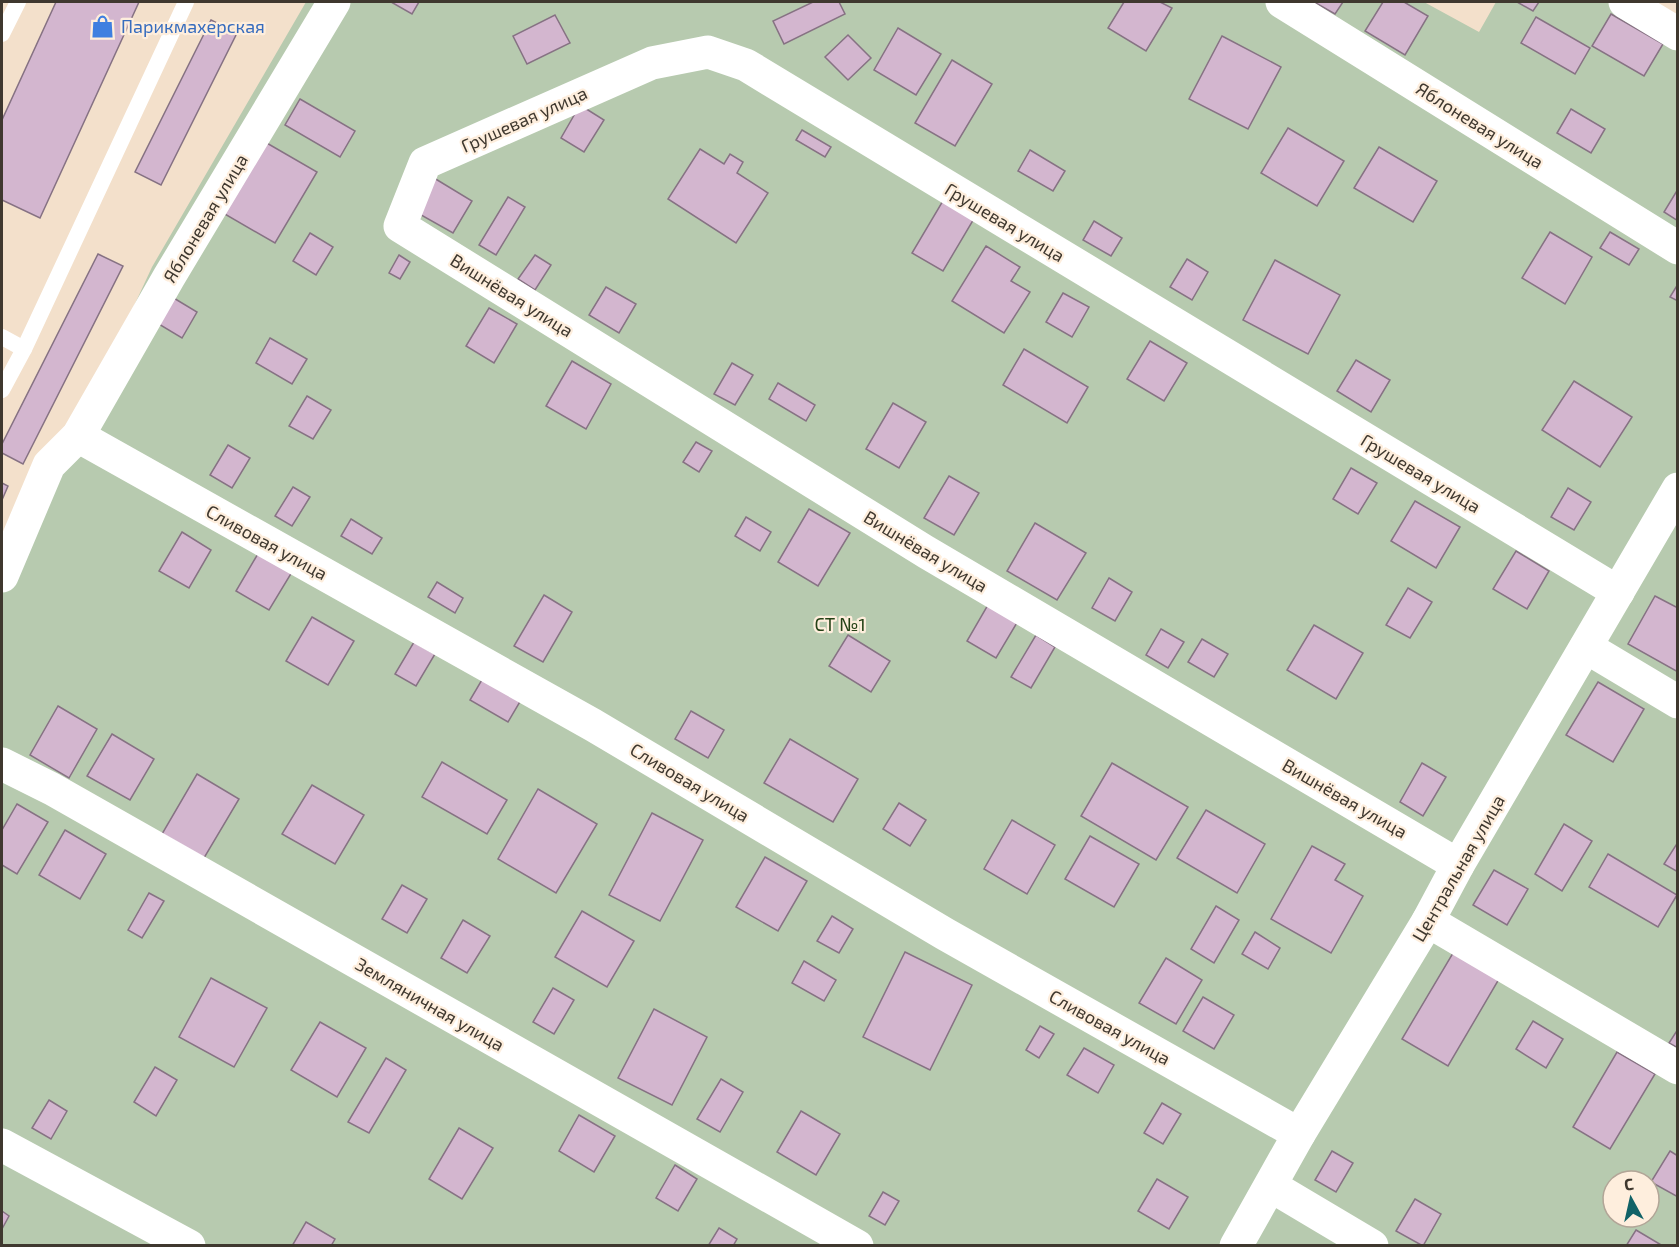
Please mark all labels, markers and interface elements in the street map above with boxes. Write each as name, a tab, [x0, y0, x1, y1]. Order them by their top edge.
shop icon: Парикмахерская	[90, 13, 116, 39]
place label: Парикмахерская	[121, 15, 265, 37]
street label: Яблоневая улица	[1412, 77, 1548, 173]
street label: Грушевая улица	[458, 81, 590, 157]
street label: Яблоневая улица	[158, 150, 252, 286]
street label: Грушевая улица	[941, 178, 1069, 266]
street label: Вишнёвая улица	[447, 248, 577, 342]
street label: Грушевая улица	[1357, 429, 1485, 517]
street label: Сливовая улица	[203, 500, 331, 584]
street label: Вишнёвая улица	[860, 505, 992, 597]
park label: СТ №1	[814, 613, 866, 635]
street label: Сливовая улица	[626, 738, 754, 826]
street label: Вишнёвая улица	[1279, 753, 1411, 843]
street label: Центральная улица	[1407, 791, 1509, 945]
street label: Земляничная улица	[352, 952, 508, 1056]
street label: Сливовая улица	[1046, 985, 1174, 1069]
north arrow	[1601, 1169, 1661, 1229]
text: С	[1623, 1174, 1635, 1194]

